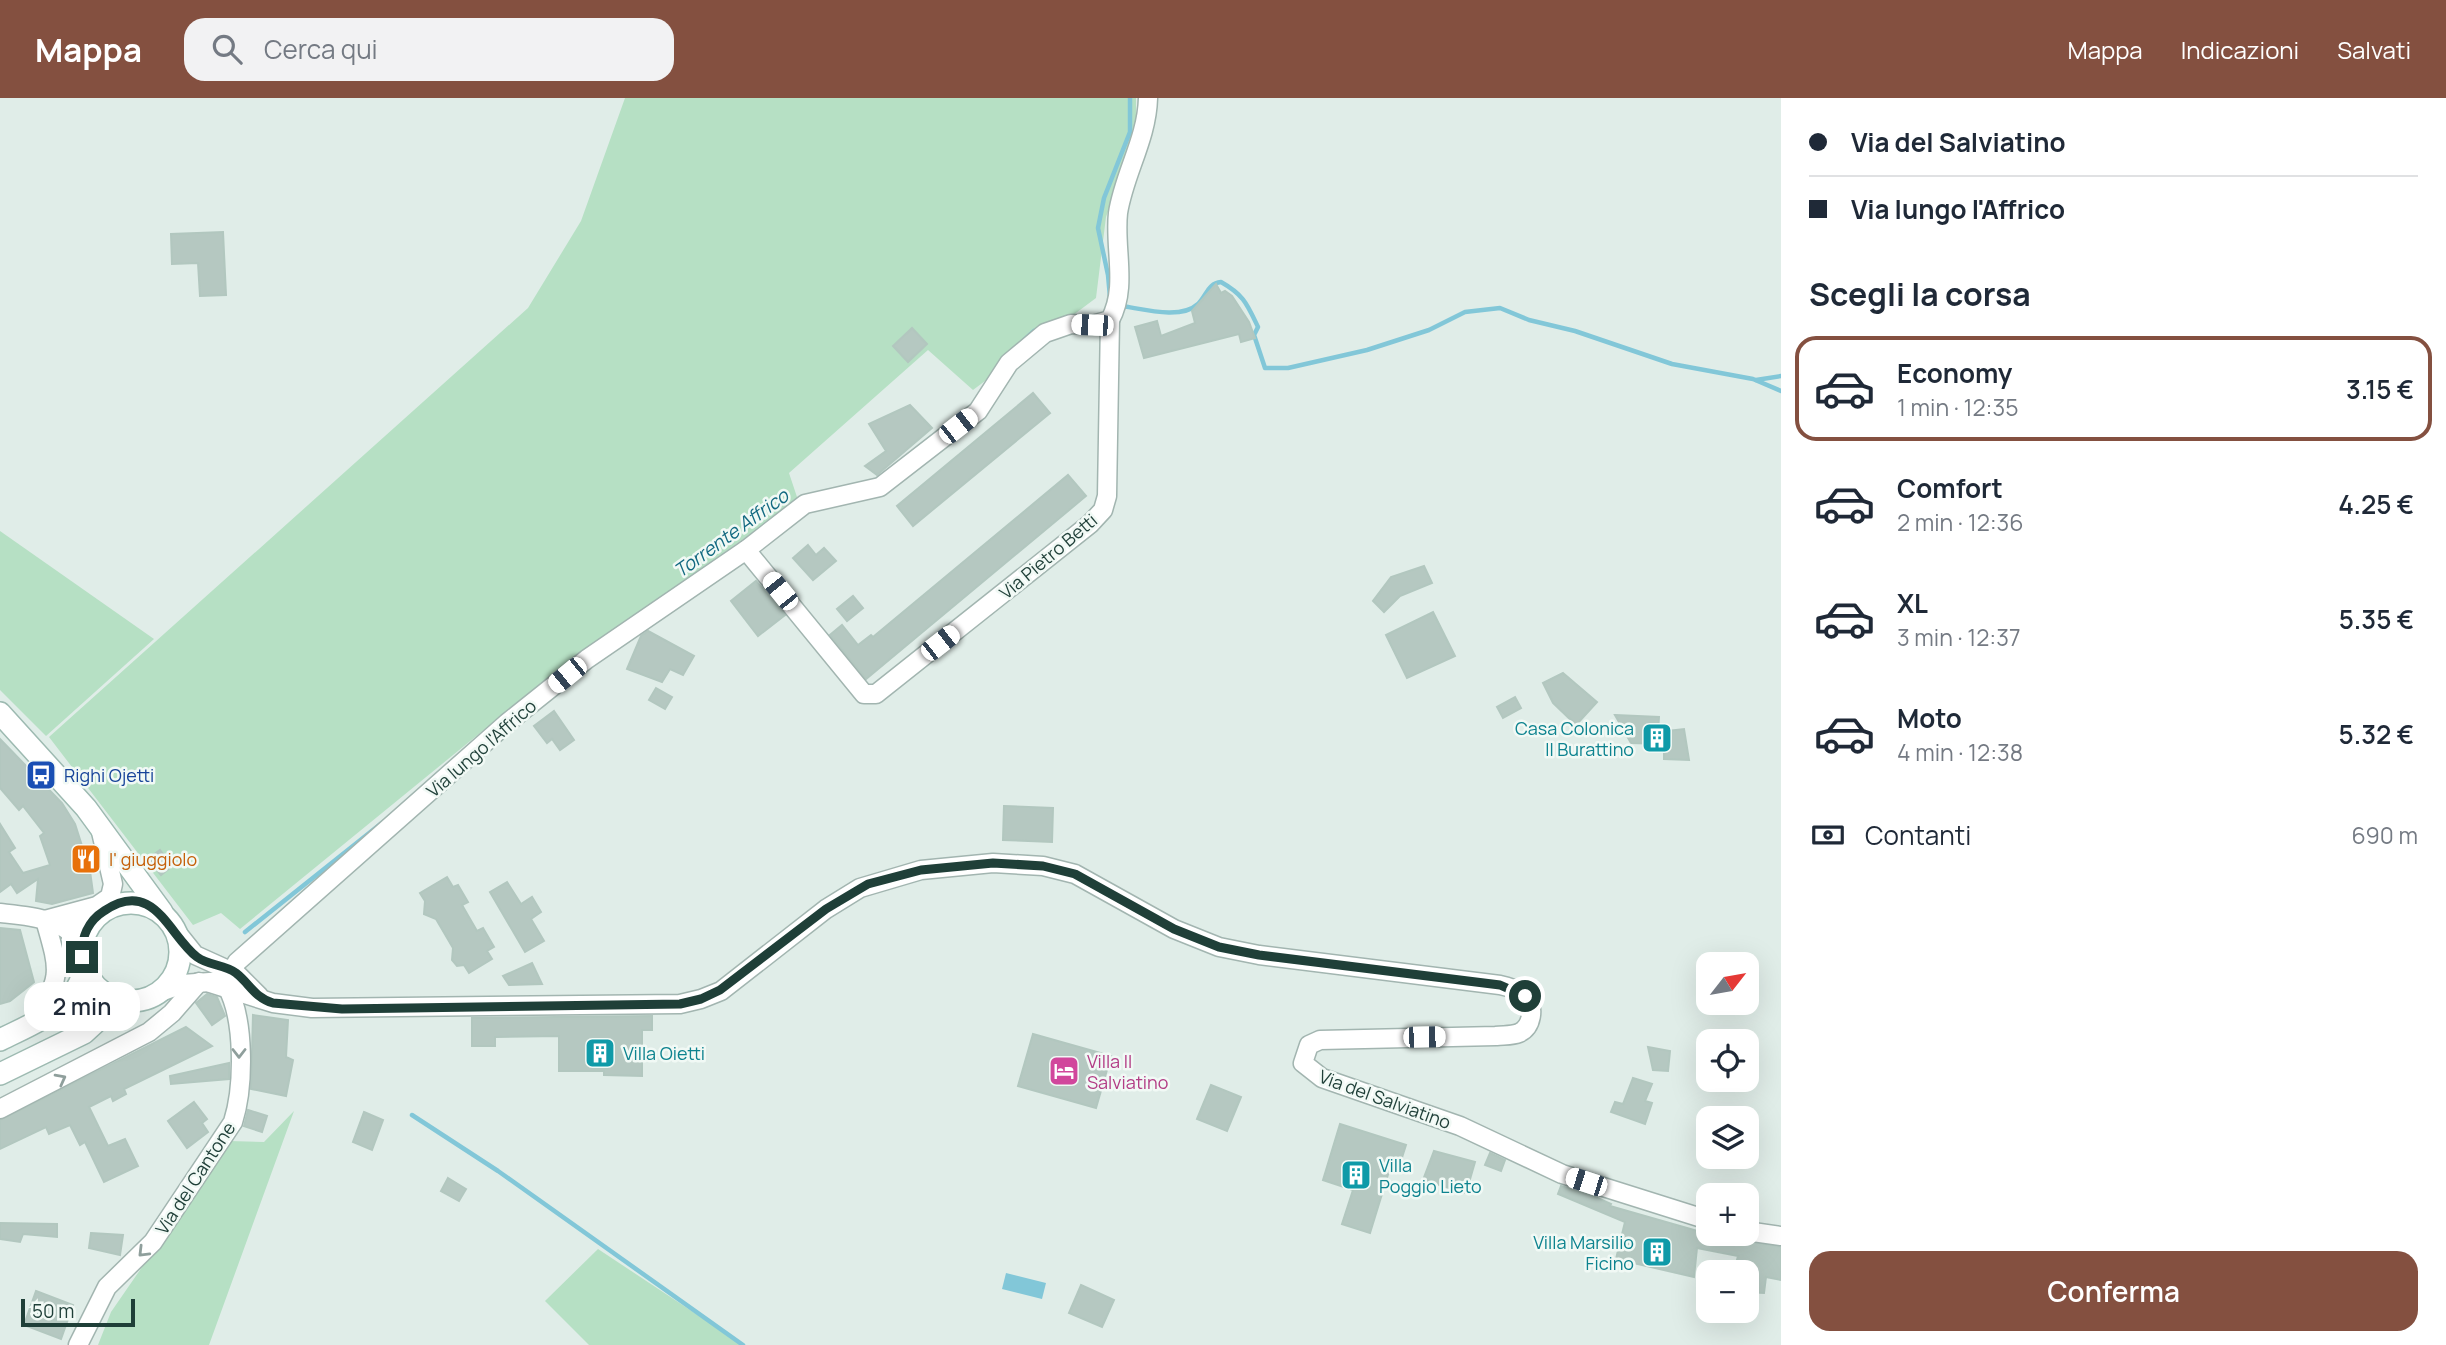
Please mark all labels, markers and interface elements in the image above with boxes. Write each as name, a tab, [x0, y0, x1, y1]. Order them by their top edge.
search box	[184, 18, 674, 81]
text: Mappa	[35, 27, 142, 72]
icon: search	[208, 30, 246, 68]
text: Cerca qui	[264, 31, 378, 67]
text: Mappa	[2067, 33, 2143, 66]
text: Indicazioni	[2181, 33, 2299, 66]
text: Salvati	[2337, 33, 2411, 66]
text: Via del Salviatino	[1851, 124, 2065, 160]
text: Via lungo l'Affrico	[1851, 191, 2065, 227]
text: Scegli la corsa	[1809, 272, 2031, 316]
car	[1071, 314, 1114, 336]
text: Economy	[1897, 355, 2012, 391]
icon: car	[1813, 357, 1876, 420]
text: 3.15 €	[2346, 371, 2414, 407]
text: 1 min · 12:35	[1897, 391, 2018, 423]
car	[935, 405, 982, 447]
text: Comfort	[1897, 470, 2003, 506]
icon: car	[1813, 472, 1876, 535]
water label: Torrente Affrico	[668, 482, 795, 583]
text: 4.25 €	[2338, 486, 2414, 522]
text: 2 min · 12:36	[1897, 506, 2024, 538]
street label: Via Pietro Betti	[994, 508, 1102, 604]
car	[759, 568, 802, 614]
text: XL	[1897, 585, 1928, 621]
icon: car	[1813, 587, 1876, 650]
text: 5.35 €	[2339, 601, 2414, 637]
text: 3 min · 12:37	[1897, 621, 2021, 653]
car	[917, 622, 964, 664]
car	[545, 654, 590, 696]
street label: Via lungo l'Affrico	[421, 694, 541, 802]
text: Moto	[1897, 700, 1962, 736]
icon: car	[1813, 702, 1876, 765]
place label: Casa Colonica Il Burattino	[1515, 716, 1634, 761]
text: 5.32 €	[2339, 716, 2414, 752]
building icon: Casa Colonica Il Burattino	[1640, 721, 1674, 755]
text: 4 min · 12:38	[1897, 736, 2023, 768]
bus stop icon: Righi Ojetti	[24, 758, 58, 792]
place label: Righi Ojetti	[64, 763, 154, 787]
icon: cash	[1809, 816, 1847, 854]
text: Contanti	[1865, 817, 1971, 853]
text: 690 m	[2352, 819, 2418, 851]
restaurant icon: I' giuggiolo	[69, 842, 103, 876]
place label: I' giuggiolo	[109, 847, 197, 871]
route end	[66, 941, 98, 973]
north arrow	[1696, 952, 1759, 1015]
map controls	[1696, 952, 1759, 1323]
route start	[1509, 980, 1541, 1012]
callout: 2 min	[24, 982, 140, 1030]
text: 2 min	[53, 990, 111, 1022]
car	[1403, 1026, 1446, 1048]
button: locate	[1696, 1029, 1759, 1092]
building icon: Villa Oietti	[583, 1036, 617, 1070]
place label: Villa Oietti	[623, 1041, 705, 1065]
one-way arrow	[231, 1049, 247, 1059]
place label: Villa Il Salviatino	[1087, 1049, 1168, 1094]
hotel icon: Villa Il Salviatino	[1047, 1054, 1081, 1088]
street label: Via del Salviatino	[1316, 1064, 1454, 1134]
one-way arrow	[54, 1074, 67, 1088]
button: layers	[1696, 1106, 1759, 1169]
street label: Via del Cantone	[150, 1117, 240, 1239]
place label: Villa Poggio Lieto	[1379, 1153, 1482, 1198]
building icon: Villa Poggio Lieto	[1339, 1158, 1373, 1192]
car	[1563, 1166, 1610, 1198]
button: +	[1696, 1183, 1759, 1246]
place label: Villa Marsilio Ficino	[1533, 1230, 1634, 1275]
building icon: Villa Marsilio Ficino	[1640, 1235, 1674, 1269]
one-way arrow	[139, 1244, 152, 1257]
button: Conferma	[1809, 1251, 2418, 1331]
button: −	[1696, 1260, 1759, 1323]
scale bar	[21, 1296, 135, 1328]
text: 50 m	[32, 1298, 74, 1324]

